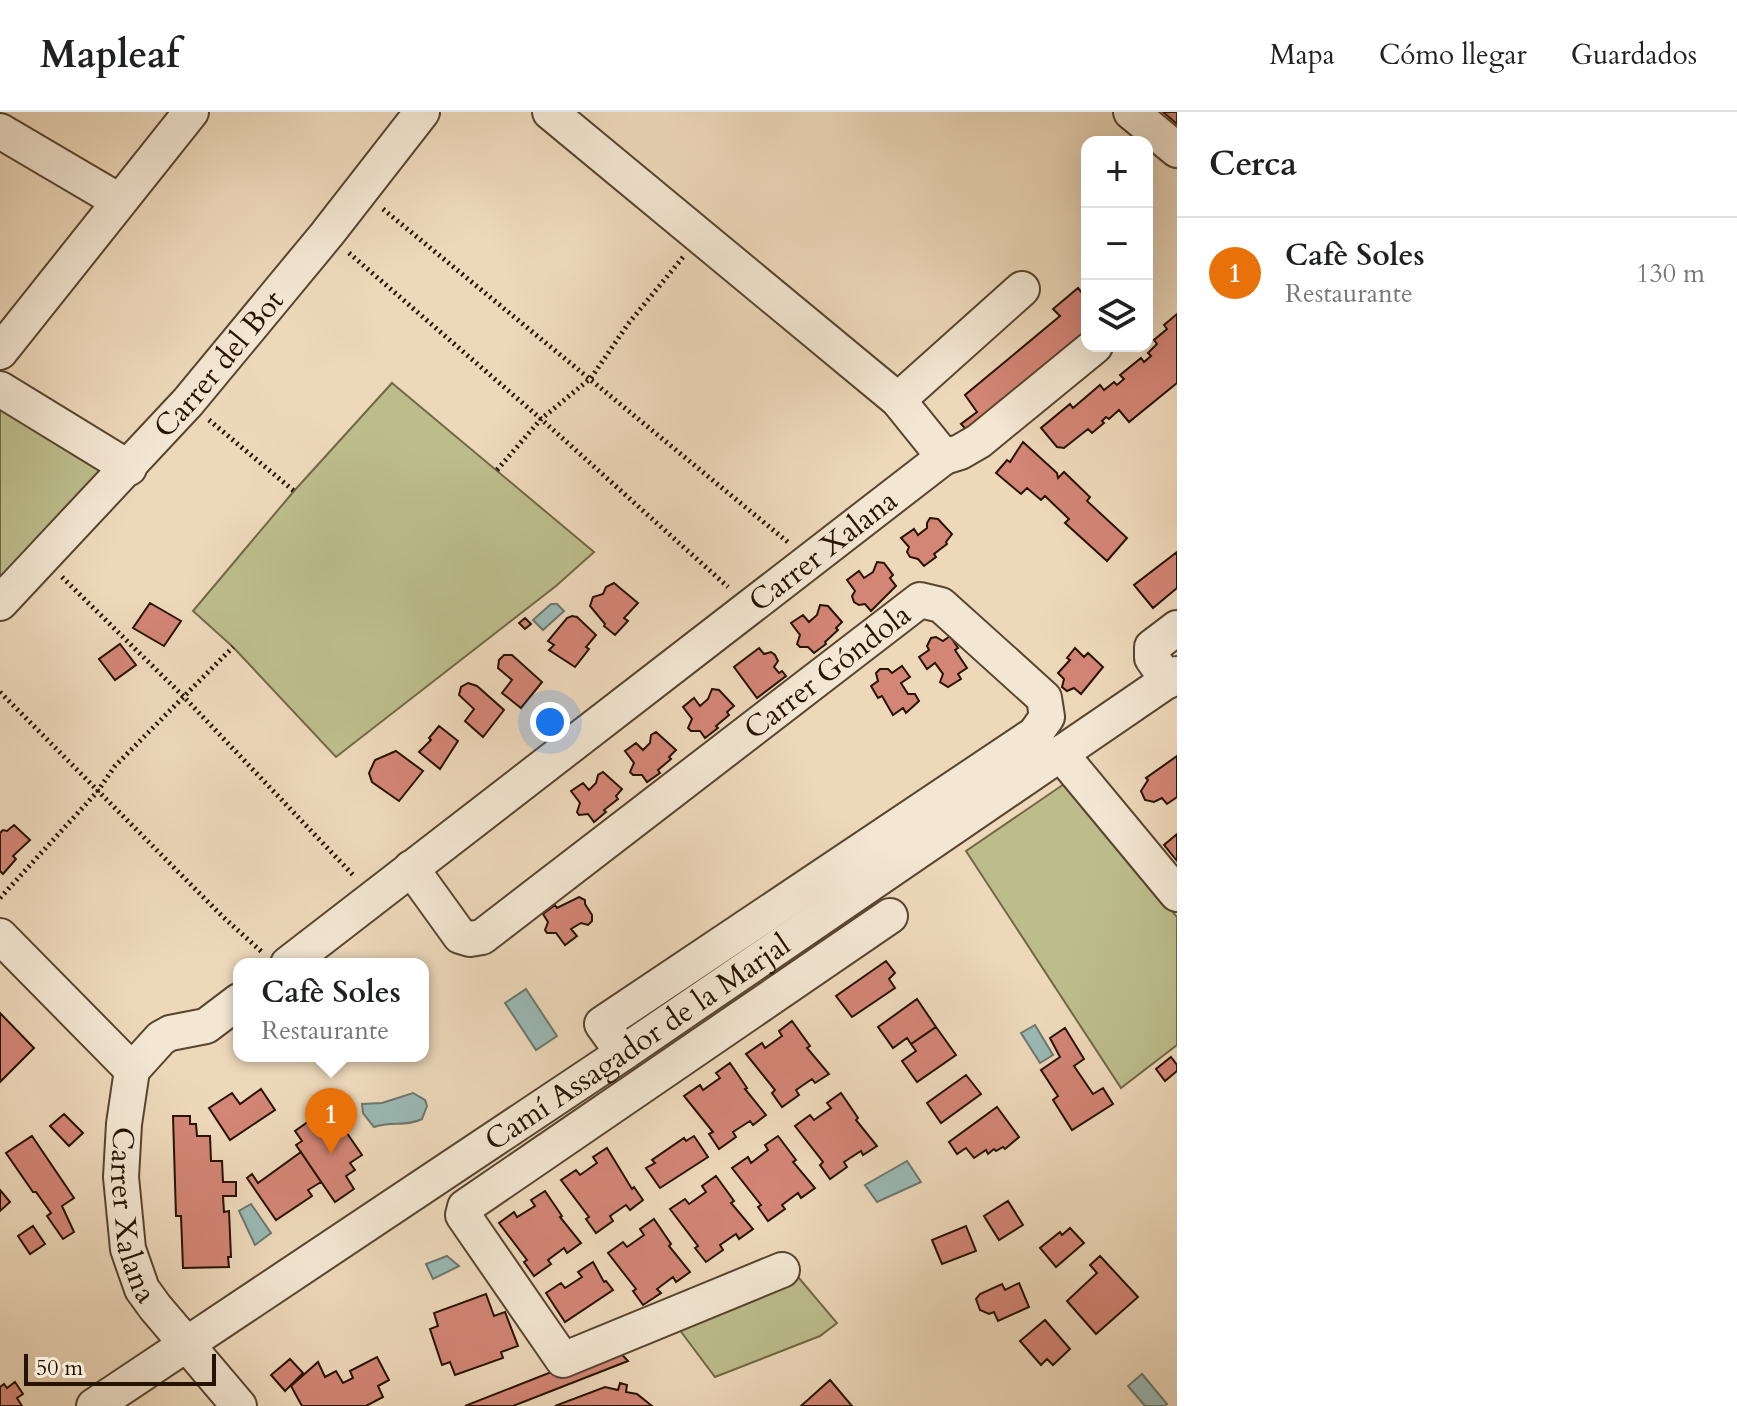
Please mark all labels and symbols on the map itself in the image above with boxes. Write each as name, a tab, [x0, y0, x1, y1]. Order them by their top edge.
street label: Carrer del Bot	[144, 281, 293, 447]
street label: Carrer Xalana	[740, 480, 906, 621]
street label: Carrer Góndola	[735, 594, 919, 749]
your location	[530, 702, 570, 742]
street label: Camí Assagador de la Marjal	[477, 924, 799, 1160]
pin: 1	[305, 1088, 357, 1154]
street label: Carrer Xalana	[100, 1126, 166, 1311]
scale bar	[24, 1350, 216, 1386]

